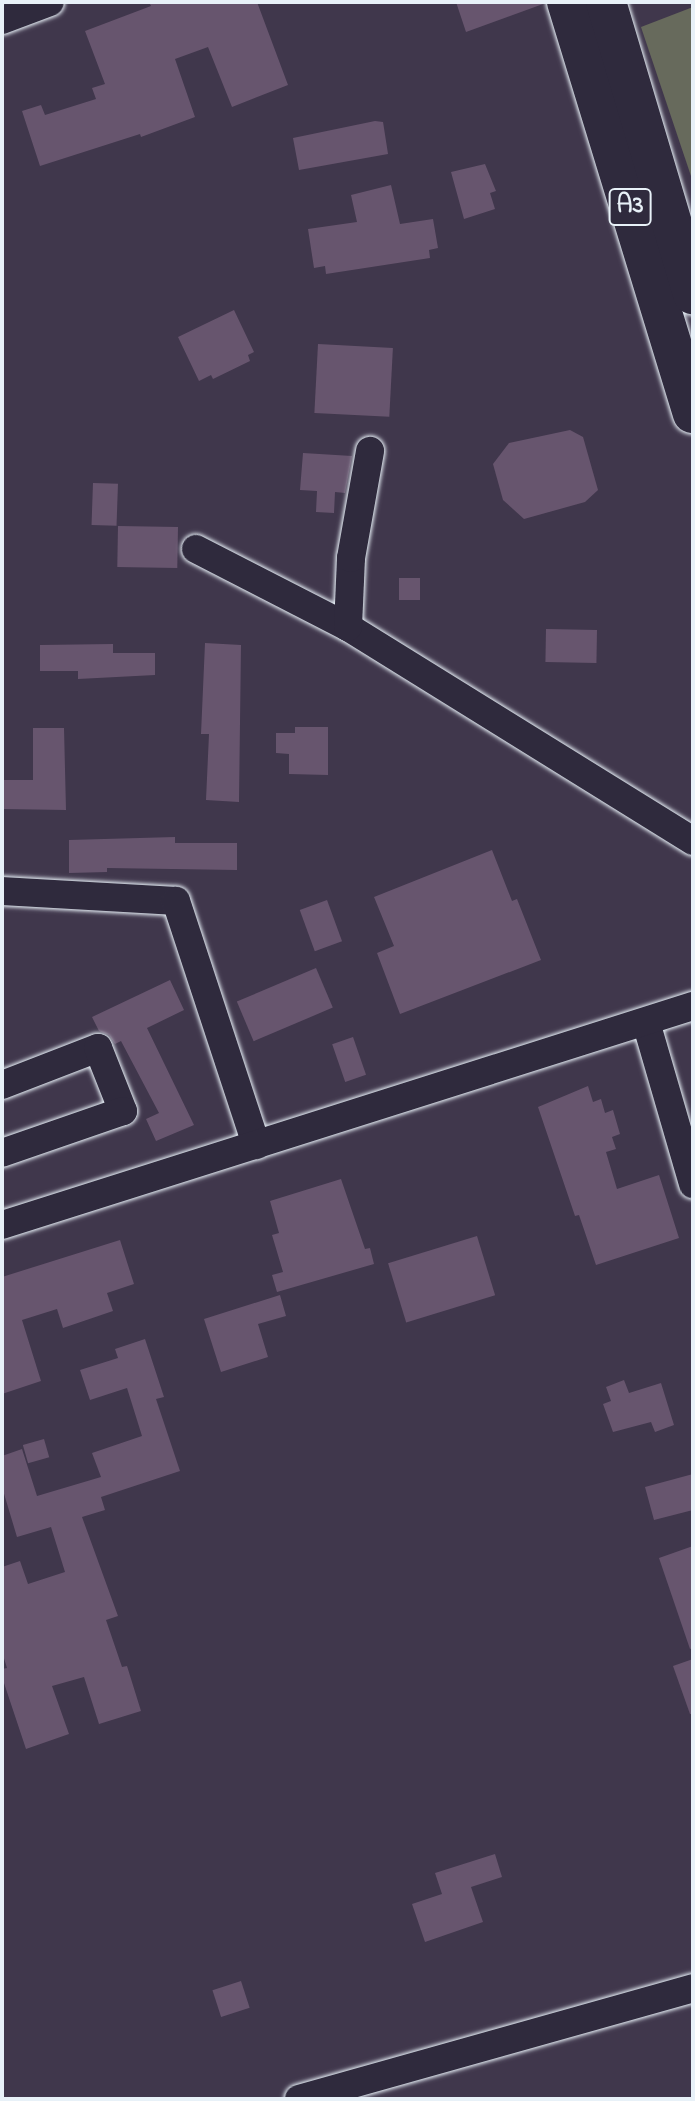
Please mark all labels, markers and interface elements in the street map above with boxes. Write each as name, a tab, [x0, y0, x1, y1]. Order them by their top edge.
road number: A3	[608, 185, 652, 229]

